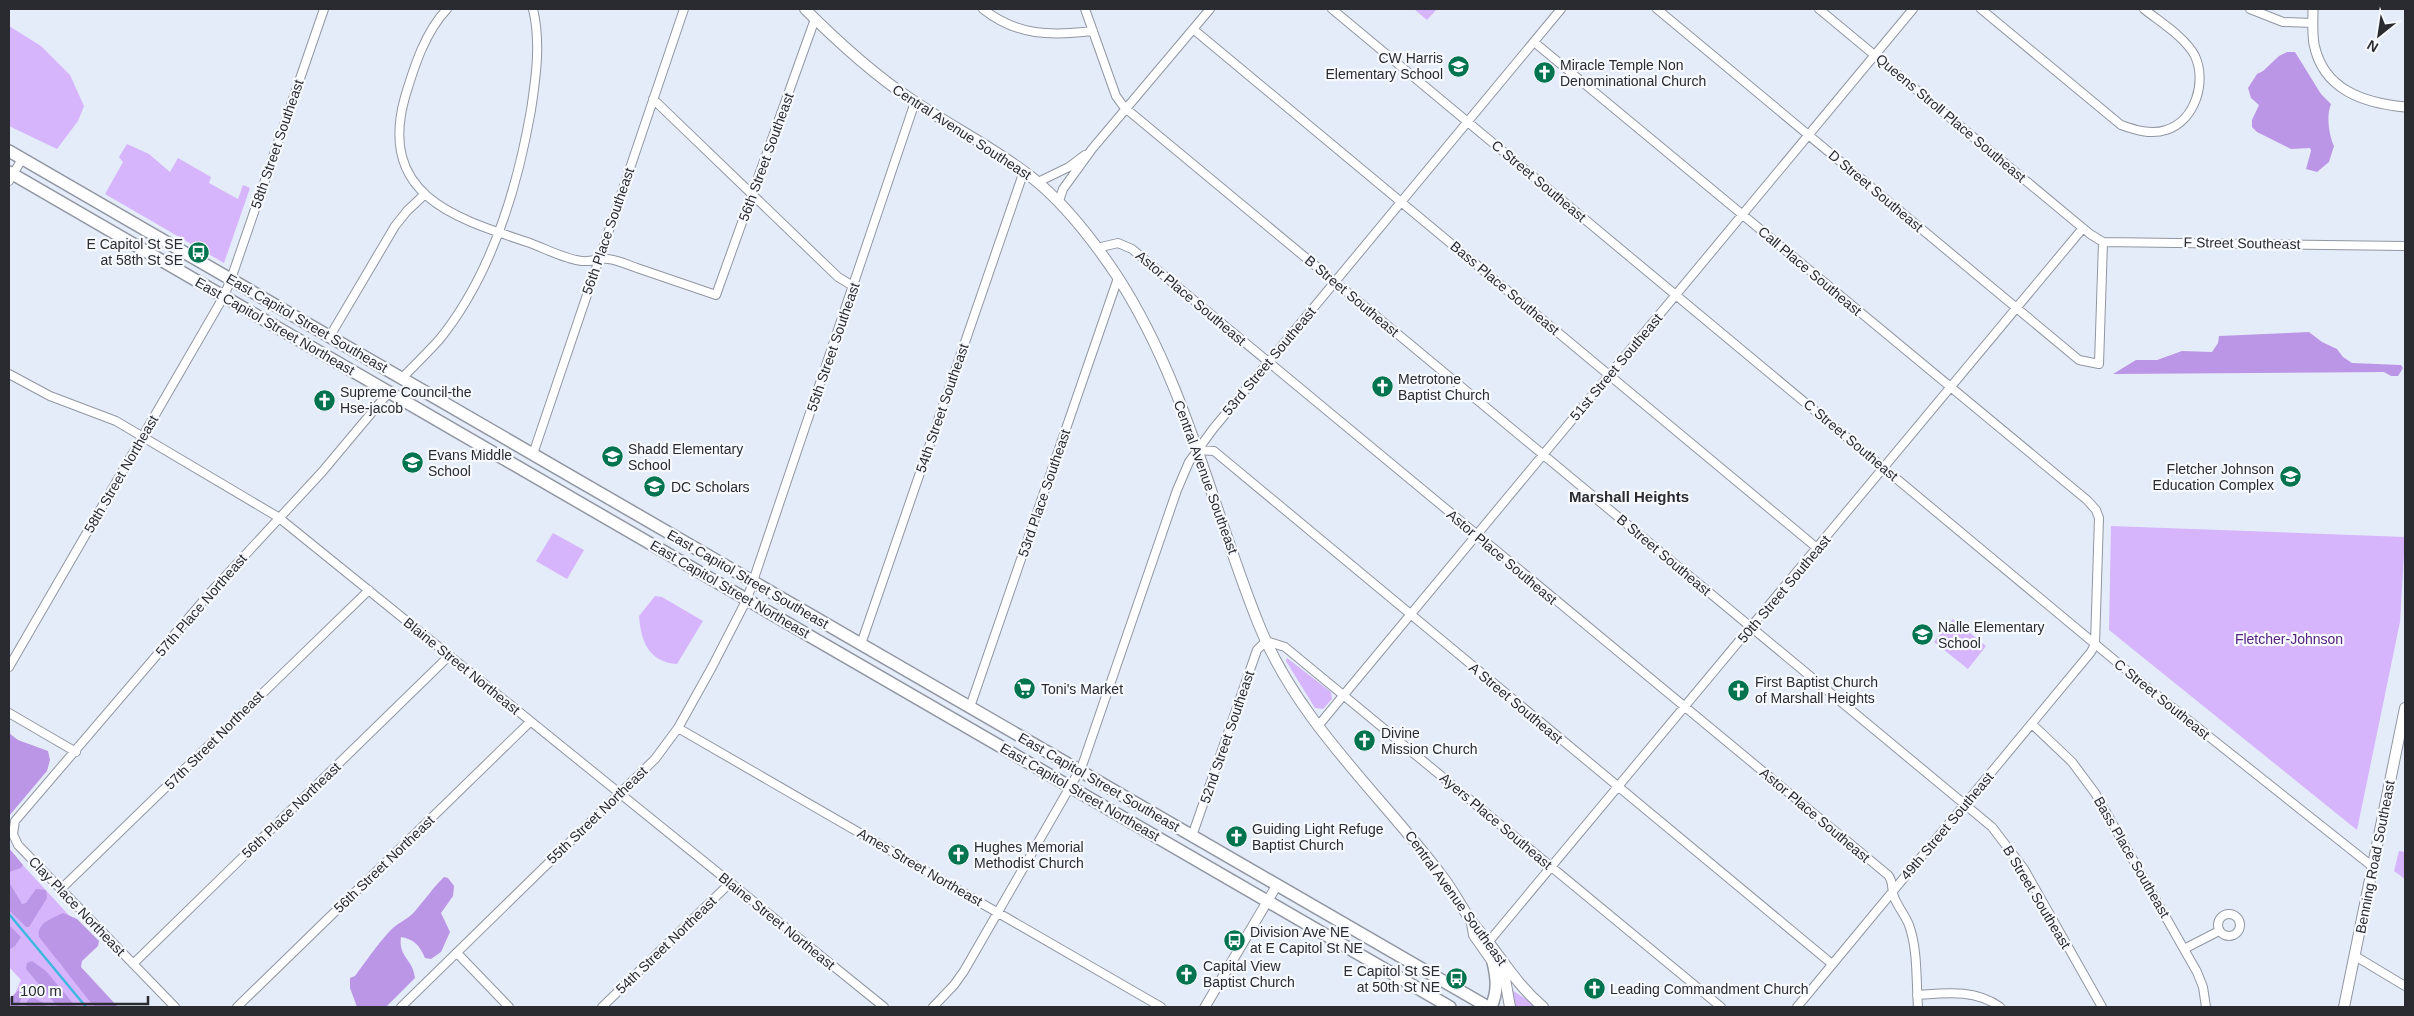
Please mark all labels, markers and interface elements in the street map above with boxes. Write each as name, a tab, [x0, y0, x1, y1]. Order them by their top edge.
north arrow	[2354, 10, 2404, 60]
text: N	[2364, 37, 2381, 56]
place label: CW Harris Elementary School	[1325, 50, 1443, 82]
street label: Queens Stroll Place Southeast	[1873, 51, 2029, 185]
school or university icon: CW Harris Elementary School	[1447, 54, 1471, 78]
place label: Miracle Temple Non Denominational Church	[1560, 57, 1706, 89]
church icon: Miracle Temple Non Denominational Church	[1532, 61, 1556, 85]
street label: 58th Street Southeast	[247, 77, 307, 211]
street label: Central Avenue Southeast	[890, 81, 1035, 183]
street label: 56th Street Southeast	[735, 91, 797, 223]
street label: C Street Southeast	[1489, 137, 1590, 225]
street label: D Street Southeast	[1826, 147, 1927, 235]
street label: 56th Place Southeast	[579, 165, 637, 297]
street label: Call Place Southeast	[1755, 223, 1865, 319]
street label: F Street Southeast	[2184, 234, 2301, 252]
place label: E Capitol St SE at 58th St SE	[87, 236, 183, 268]
street label: Bass Place Southeast	[1447, 238, 1563, 338]
bus stop icon: E Capitol St SE at 58th St SE	[187, 240, 211, 264]
street label: Astor Place Southeast	[1133, 247, 1249, 349]
street label: B Street Southeast	[1302, 252, 1402, 340]
street label: East Capitol Street Southeast	[223, 270, 391, 376]
street label: East Capitol Street Northeast	[192, 274, 358, 378]
street label: 55th Street Southeast	[803, 280, 863, 414]
street label: 53rd Street Southeast	[1219, 304, 1319, 418]
street label: 51st Street Southeast	[1567, 310, 1665, 424]
street label: 54th Street Southeast	[912, 341, 972, 475]
place label: Metrotone Baptist Church	[1398, 371, 1490, 403]
church icon: Metrotone Baptist Church	[1370, 375, 1394, 399]
place label: Supreme Council-the Hse-jacob	[340, 384, 472, 416]
church icon: Supreme Council-the Hse-jacob	[312, 388, 336, 412]
street label: C Street Southeast	[1801, 396, 1902, 484]
street label: Central Avenue Southeast	[1171, 398, 1241, 556]
street label: 58th Street Northeast	[81, 412, 161, 536]
street label: 53rd Place Southeast	[1015, 427, 1073, 559]
place label: Shadd Elementary School	[628, 441, 743, 473]
school or university icon: Shadd Elementary School	[600, 445, 624, 469]
place label: Evans Middle School	[428, 447, 512, 479]
school or university icon: Evans Middle School	[400, 451, 424, 475]
place label: Fletcher Johnson Education Complex	[2153, 461, 2274, 493]
school or university icon: Fletcher Johnson Education Complex	[2278, 465, 2302, 489]
school or university icon: DC Scholars	[643, 475, 667, 499]
place label: DC Scholars	[671, 479, 750, 495]
district label: Marshall Heights	[1569, 488, 1689, 505]
street label: Astor Place Southeast	[1444, 506, 1560, 608]
street label: B Street Southeast	[1614, 511, 1714, 599]
street label: East Capitol Street Southeast	[664, 526, 832, 632]
street label: 50th Street Southeast	[1734, 532, 1834, 646]
street label: East Capitol Street Northeast	[647, 537, 813, 641]
street label: 57th Place Northeast	[152, 550, 250, 660]
street label: Blaine Street Northeast	[401, 614, 523, 718]
place label: Nalle Elementary School	[1938, 619, 2045, 651]
school or university icon: Nalle Elementary School	[1910, 623, 1934, 647]
park label: Fletcher-Johnson	[2235, 631, 2343, 647]
street label: C Street Southeast	[2111, 656, 2213, 743]
street label: A Street Southeast	[1466, 659, 1566, 747]
street label: 52nd Street Southeast	[1197, 668, 1257, 805]
place label: First Baptist Church of Marshall Heights	[1755, 674, 1878, 706]
supermarket icon: Toni's Market	[1013, 677, 1037, 701]
church icon: First Baptist Church of Marshall Heights	[1727, 678, 1751, 702]
place label: Toni's Market	[1041, 681, 1123, 697]
street label: 57th Street Northeast	[161, 687, 267, 793]
place label: Divine Mission Church	[1381, 725, 1477, 757]
street label: East Capitol Street Southeast	[1015, 729, 1183, 835]
church icon: Divine Mission Church	[1353, 729, 1377, 753]
street label: East Capitol Street Northeast	[997, 740, 1163, 844]
street label: 56th Place Northeast	[238, 759, 344, 861]
street label: 55th Street Northeast	[544, 763, 650, 867]
street label: Astor Place Southeast	[1757, 764, 1873, 866]
street label: Ayers Place Southeast	[1437, 769, 1555, 873]
street label: 49th Street Southeast	[1897, 769, 1997, 883]
street label: Benning Road Southeast	[2352, 779, 2398, 935]
street label: Bass Place Southeast	[2091, 794, 2173, 920]
street label: 56th Street Northeast	[331, 812, 437, 916]
place label: Guiding Light Refuge Baptist Church	[1252, 821, 1384, 853]
street label: Ames Street Northeast	[855, 825, 985, 909]
church icon: Guiding Light Refuge Baptist Church	[1224, 825, 1248, 849]
street label: Central Avenue Southeast	[1402, 828, 1510, 968]
place label: Hughes Memorial Methodist Church	[974, 839, 1084, 871]
church icon: Hughes Memorial Methodist Church	[946, 843, 970, 867]
street label: B Street Southeast	[2000, 843, 2074, 952]
street label: Clay Place Northeast	[26, 853, 129, 959]
street label: Blaine Street Northeast	[716, 869, 838, 973]
street label: 54th Street Northeast	[613, 893, 719, 997]
place label: Division Ave NE at E Capitol St NE	[1250, 924, 1363, 956]
bus stop icon: Division Ave NE at E Capitol St NE	[1222, 928, 1246, 952]
place label: Capital View Baptist Church	[1203, 958, 1295, 990]
church icon: Capital View Baptist Church	[1175, 962, 1199, 986]
place label: E Capitol St SE at 50th St NE	[1344, 963, 1440, 995]
bus stop icon: E Capitol St SE at 50th St NE	[1444, 967, 1468, 991]
scale bar	[12, 974, 149, 1006]
church icon: Leading Commandment Church	[1582, 977, 1606, 1001]
place label: Leading Commandment Church	[1610, 981, 1808, 997]
text: 100 m	[20, 982, 62, 999]

